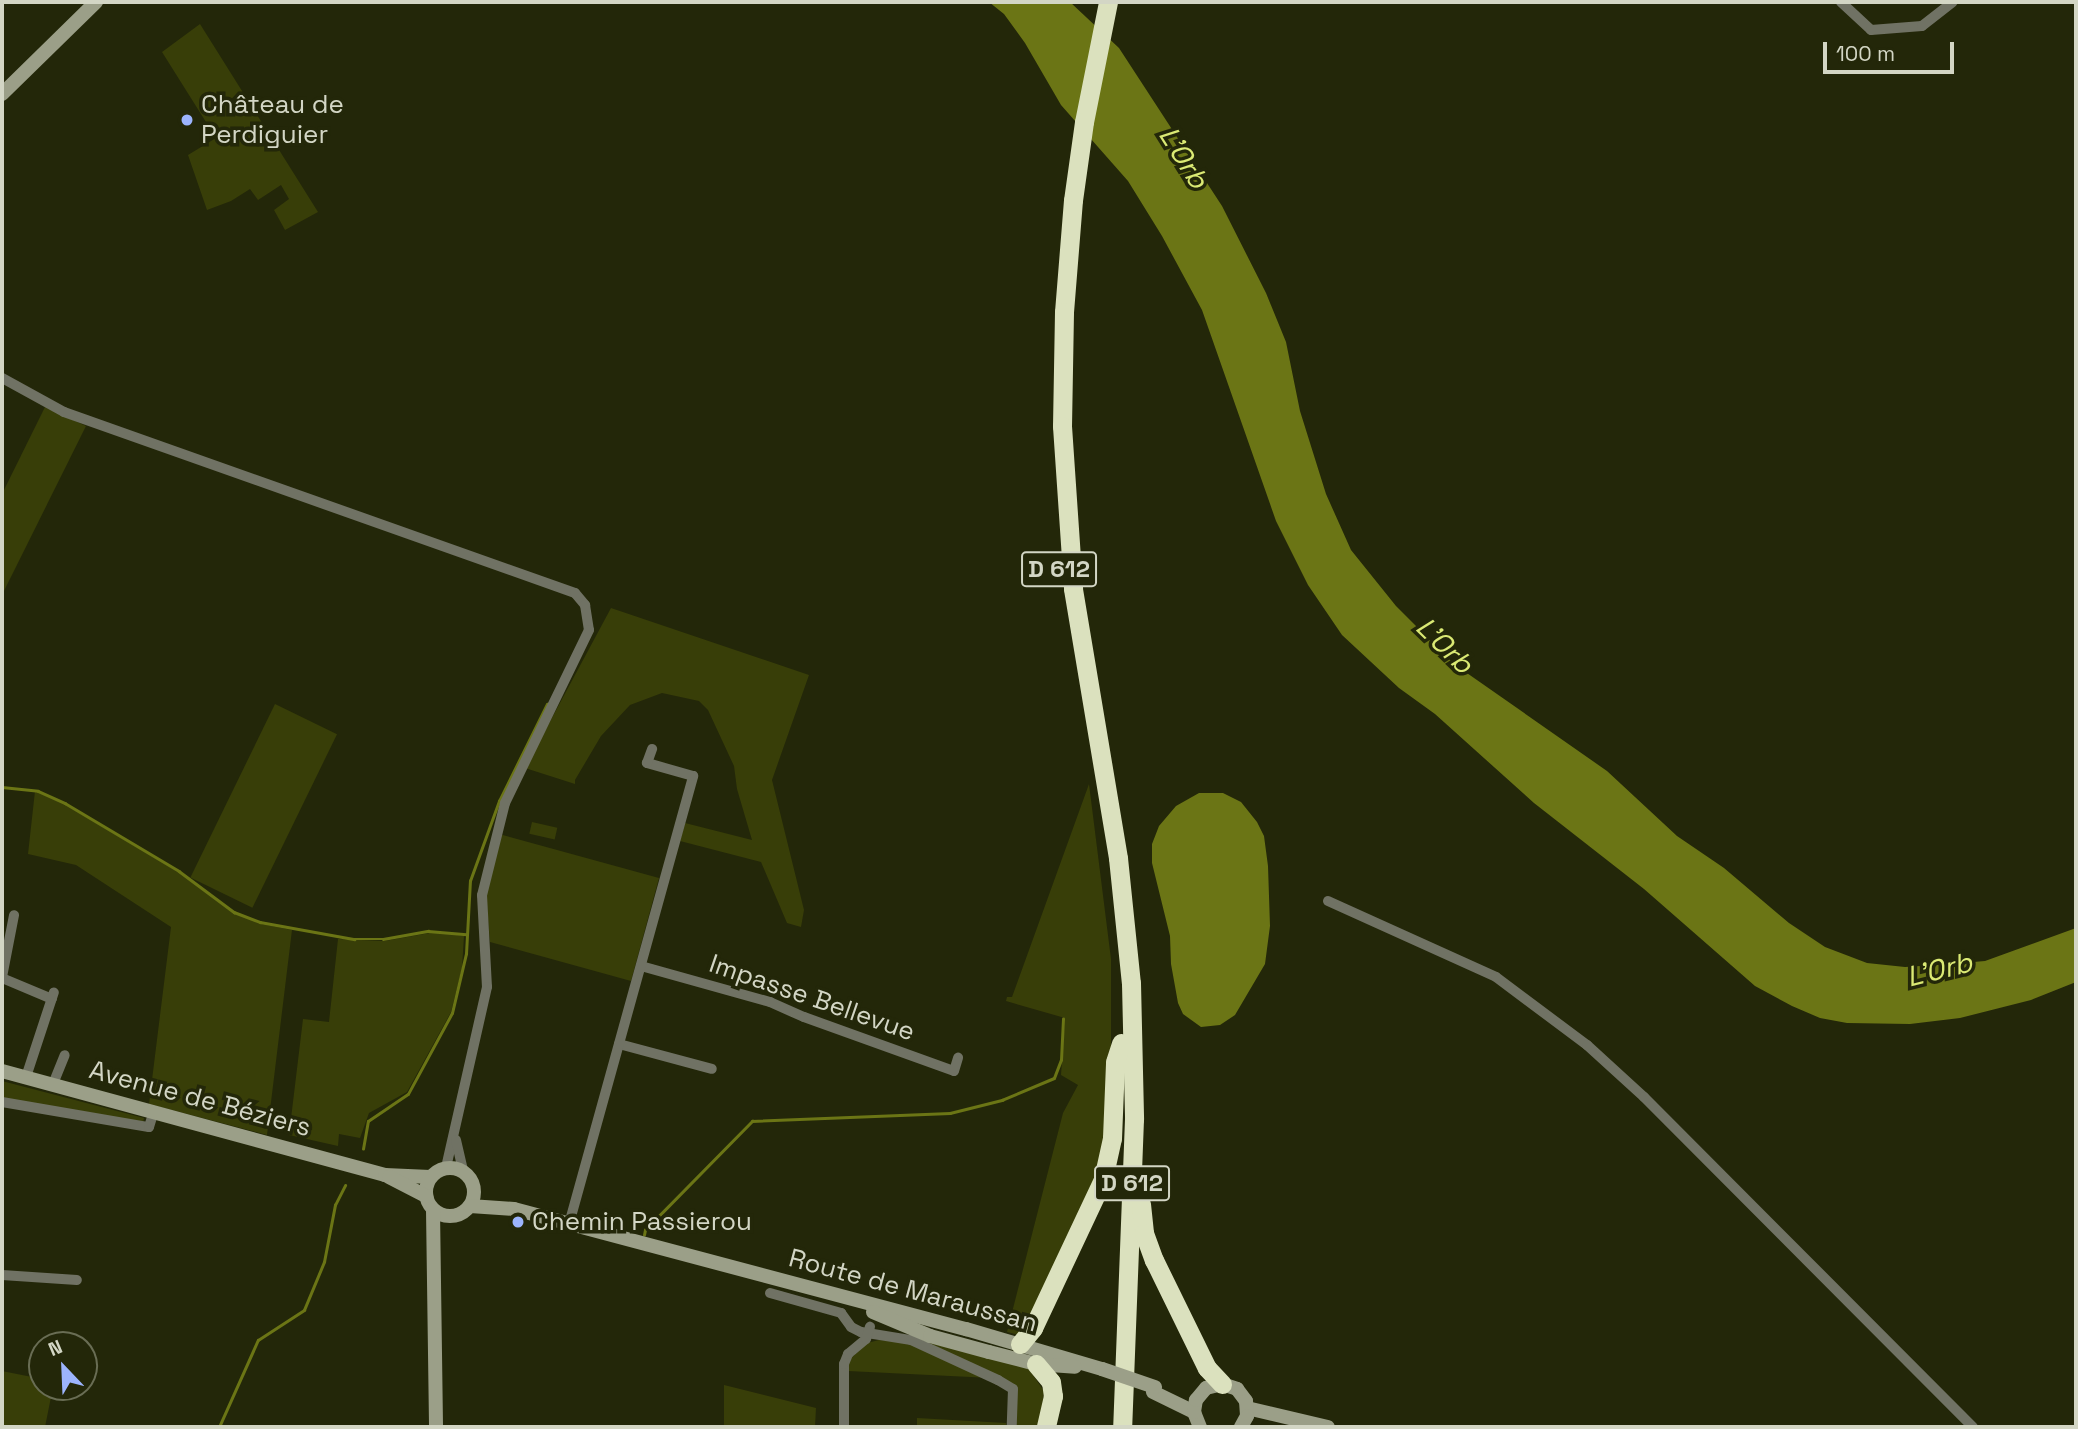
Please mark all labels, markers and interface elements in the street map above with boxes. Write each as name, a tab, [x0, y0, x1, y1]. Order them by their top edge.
scale bar	[1826, 28, 1957, 72]
text: 100 m	[1836, 40, 1895, 67]
place label: Château de Perdiguier	[201, 89, 344, 150]
marker: Château de Perdiguier	[179, 112, 195, 128]
water label: L'Orb	[1152, 120, 1216, 194]
road number: D 612	[1020, 548, 1098, 590]
water label: L'Orb	[1409, 610, 1481, 680]
water label: L'Orb	[1903, 945, 1975, 993]
street label: Impasse Bellevue	[705, 948, 919, 1048]
street label: Avenue de Béziers	[86, 1054, 314, 1144]
road number: D 612	[1094, 1162, 1170, 1204]
place label: Chemin Passierou	[532, 1206, 752, 1238]
marker: Chemin Passierou	[510, 1214, 526, 1230]
street label: Route de Maraussan	[785, 1243, 1041, 1339]
north arrow	[28, 1331, 98, 1401]
text: N	[45, 1334, 66, 1362]

